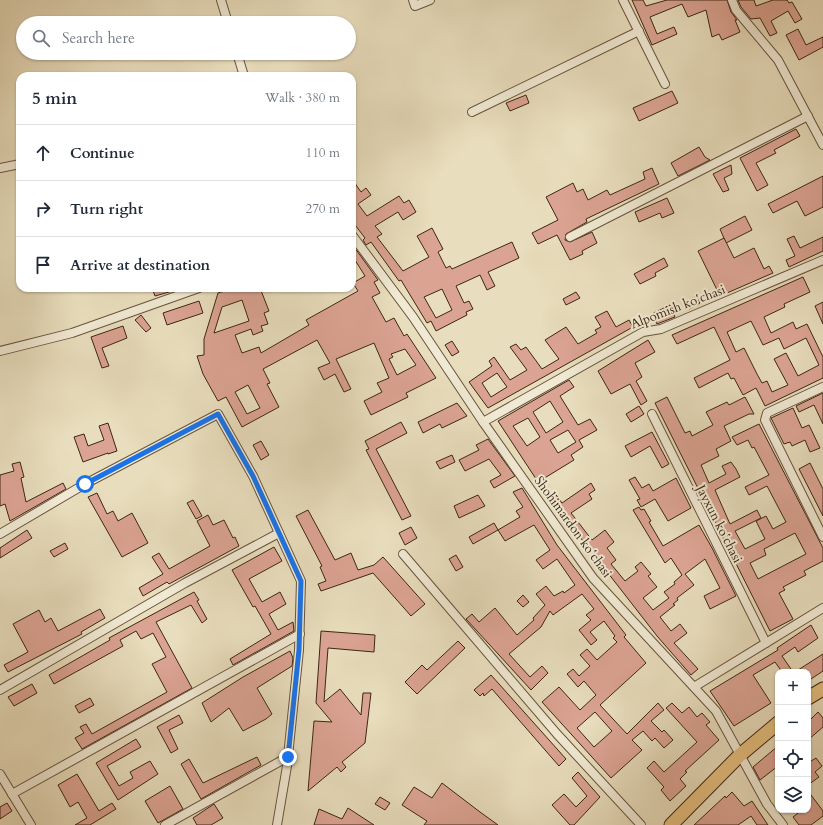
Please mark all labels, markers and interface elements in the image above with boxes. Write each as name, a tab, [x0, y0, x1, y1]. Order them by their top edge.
search box	[16, 16, 356, 60]
icon: search	[30, 27, 52, 49]
text: Search here	[62, 28, 135, 48]
text: 5 min	[32, 87, 77, 110]
text: Walk · 380 m	[265, 89, 340, 107]
icon: ahead	[32, 142, 54, 164]
text: Continue	[70, 143, 135, 163]
text: 110 m	[306, 144, 340, 162]
icon: right	[32, 198, 54, 220]
text: Turn right	[70, 199, 143, 219]
text: 270 m	[306, 200, 340, 218]
icon: arrive	[32, 254, 54, 276]
text: Arrive at destination	[70, 255, 210, 275]
street label: Alpomish koʻchasi	[628, 281, 728, 333]
street label: Shohimardon koʻchasi	[530, 473, 616, 582]
route start	[76, 475, 94, 493]
street label: Jayxun koʻchasi	[691, 480, 747, 566]
map controls	[775, 669, 811, 813]
button: +	[775, 669, 811, 705]
button: −	[775, 705, 811, 741]
button: locate	[775, 741, 811, 777]
route end	[279, 748, 297, 766]
button: layers	[775, 777, 811, 813]

